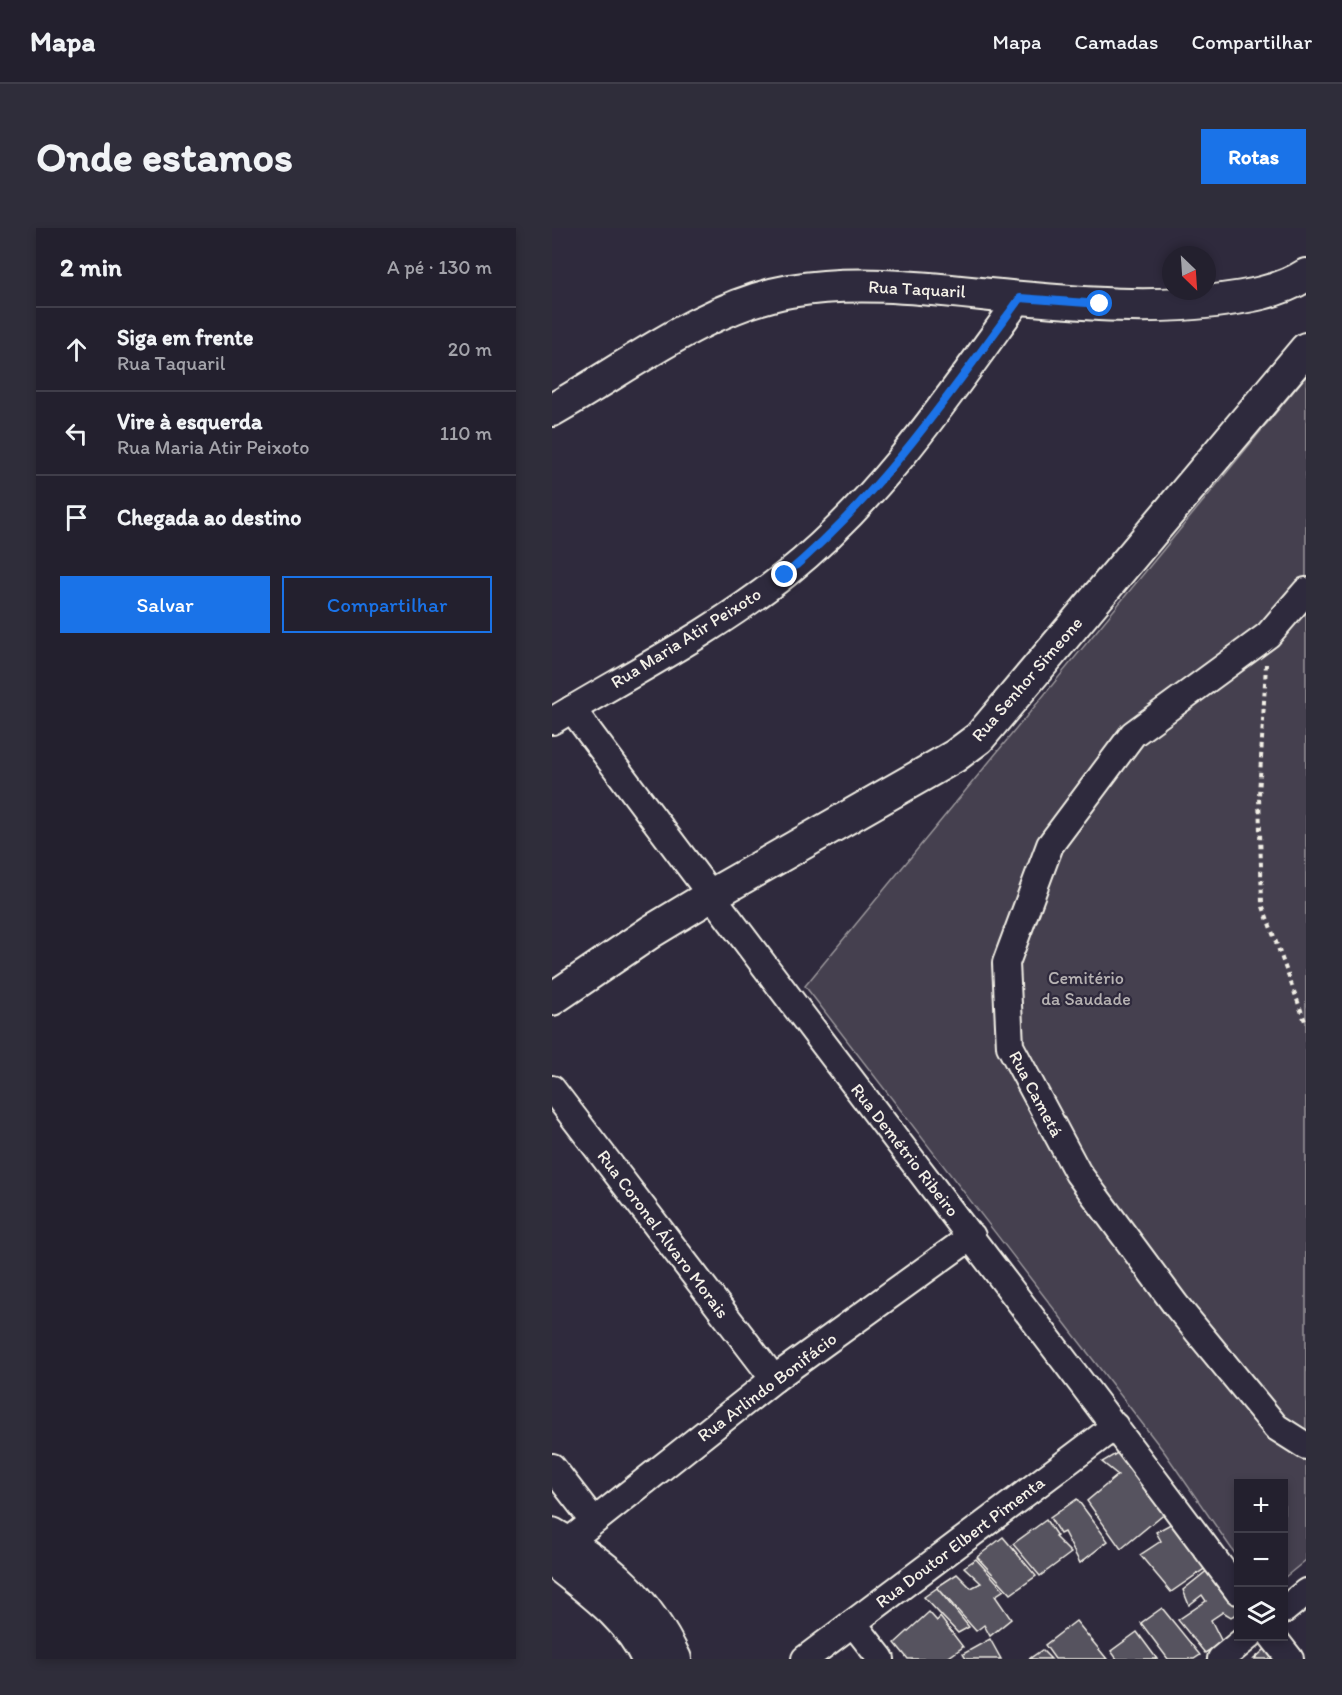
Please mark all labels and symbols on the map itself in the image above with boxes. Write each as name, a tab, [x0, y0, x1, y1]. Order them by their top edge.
north arrow	[1162, 246, 1216, 300]
street label: Rua Taquaril	[868, 275, 966, 303]
route start	[1086, 290, 1112, 316]
route end	[771, 561, 797, 587]
street label: Rua Maria Atir Peixoto	[607, 583, 765, 693]
street label: Rua Senhor Simeone	[967, 612, 1087, 746]
park label: Cemitério da Saudade	[1041, 967, 1131, 1010]
street label: Rua Cametá	[1004, 1047, 1068, 1141]
street label: Rua Demétrio Ribeiro	[846, 1079, 964, 1221]
street label: Rua Coronel Álvaro Morais	[592, 1145, 734, 1323]
street label: Rua Arlindo Bonifácio	[693, 1327, 841, 1447]
street label: Rua Doutor Elbert Pimenta	[871, 1471, 1049, 1613]

